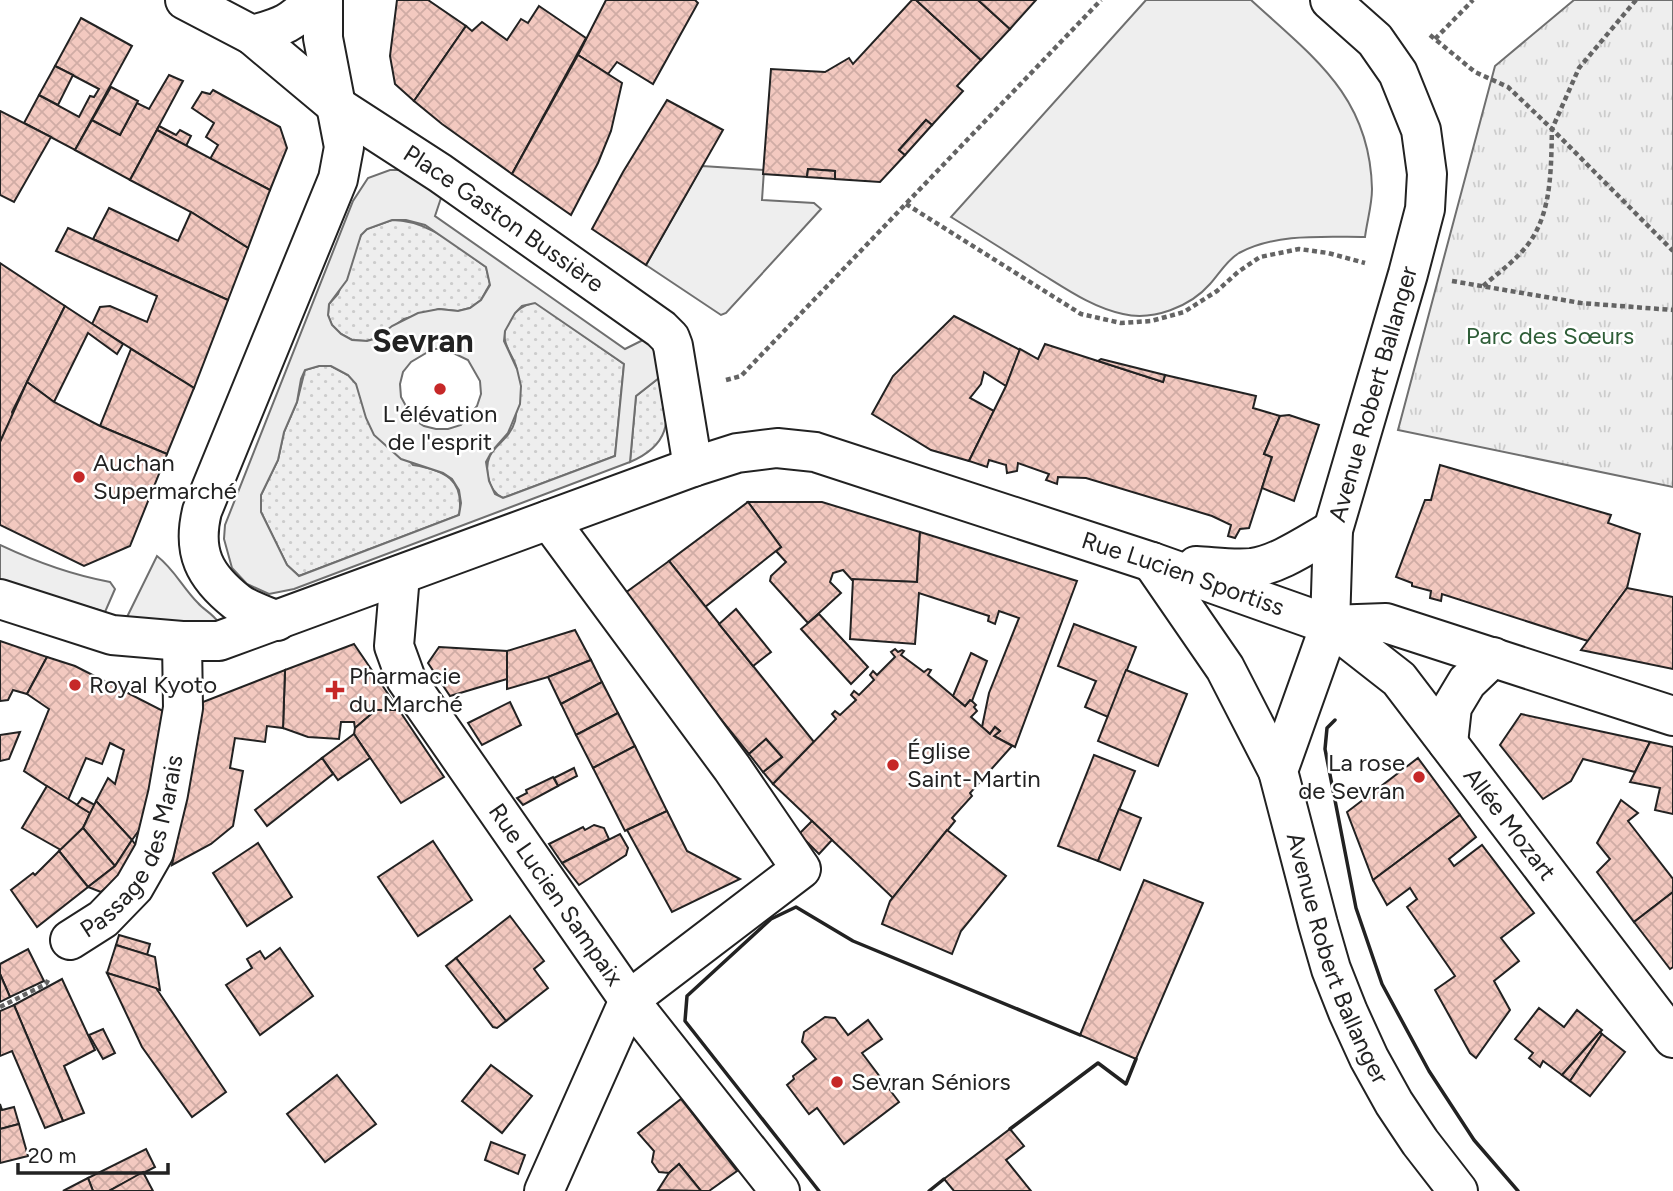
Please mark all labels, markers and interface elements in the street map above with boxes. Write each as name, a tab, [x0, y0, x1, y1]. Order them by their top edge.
street label: Place Gaston Bussière	[398, 138, 610, 298]
street label: Avenue Robert Ballanger	[1322, 263, 1423, 525]
park label: Parc des Sœurs	[1466, 321, 1634, 350]
district label: Sevran	[372, 322, 474, 360]
marker: L'élévation de l'esprit	[432, 381, 448, 397]
place label: L'élévation de l'esprit	[383, 399, 497, 456]
place label: Auchan Supermarché	[93, 448, 237, 505]
marker: Auchan Supermarché	[71, 469, 87, 485]
street label: Rue Lucien Sportiss	[1078, 525, 1288, 622]
place label: Pharmacie du Marché	[349, 661, 463, 718]
place label: Royal Kyoto	[89, 670, 217, 699]
marker: Royal Kyoto	[67, 677, 83, 693]
marker: Pharmacie du Marché	[327, 682, 343, 698]
place label: Église Saint-Martin	[907, 736, 1041, 793]
place label: La rose de Sevran	[1298, 748, 1405, 805]
street label: Passage des Marais	[75, 753, 189, 944]
marker: Église Saint-Martin	[885, 757, 901, 773]
street label: Allée Mozart	[1458, 761, 1562, 886]
marker: La rose de Sevran	[1411, 769, 1427, 785]
street label: Rue Lucien Sampaix	[483, 798, 630, 992]
street label: Avenue Robert Ballanger	[1281, 829, 1395, 1089]
place label: Sevran Séniors	[851, 1067, 1011, 1096]
marker: Sevran Séniors	[829, 1074, 845, 1090]
scale bar	[18, 1132, 168, 1176]
text: 20 m	[28, 1143, 76, 1168]

